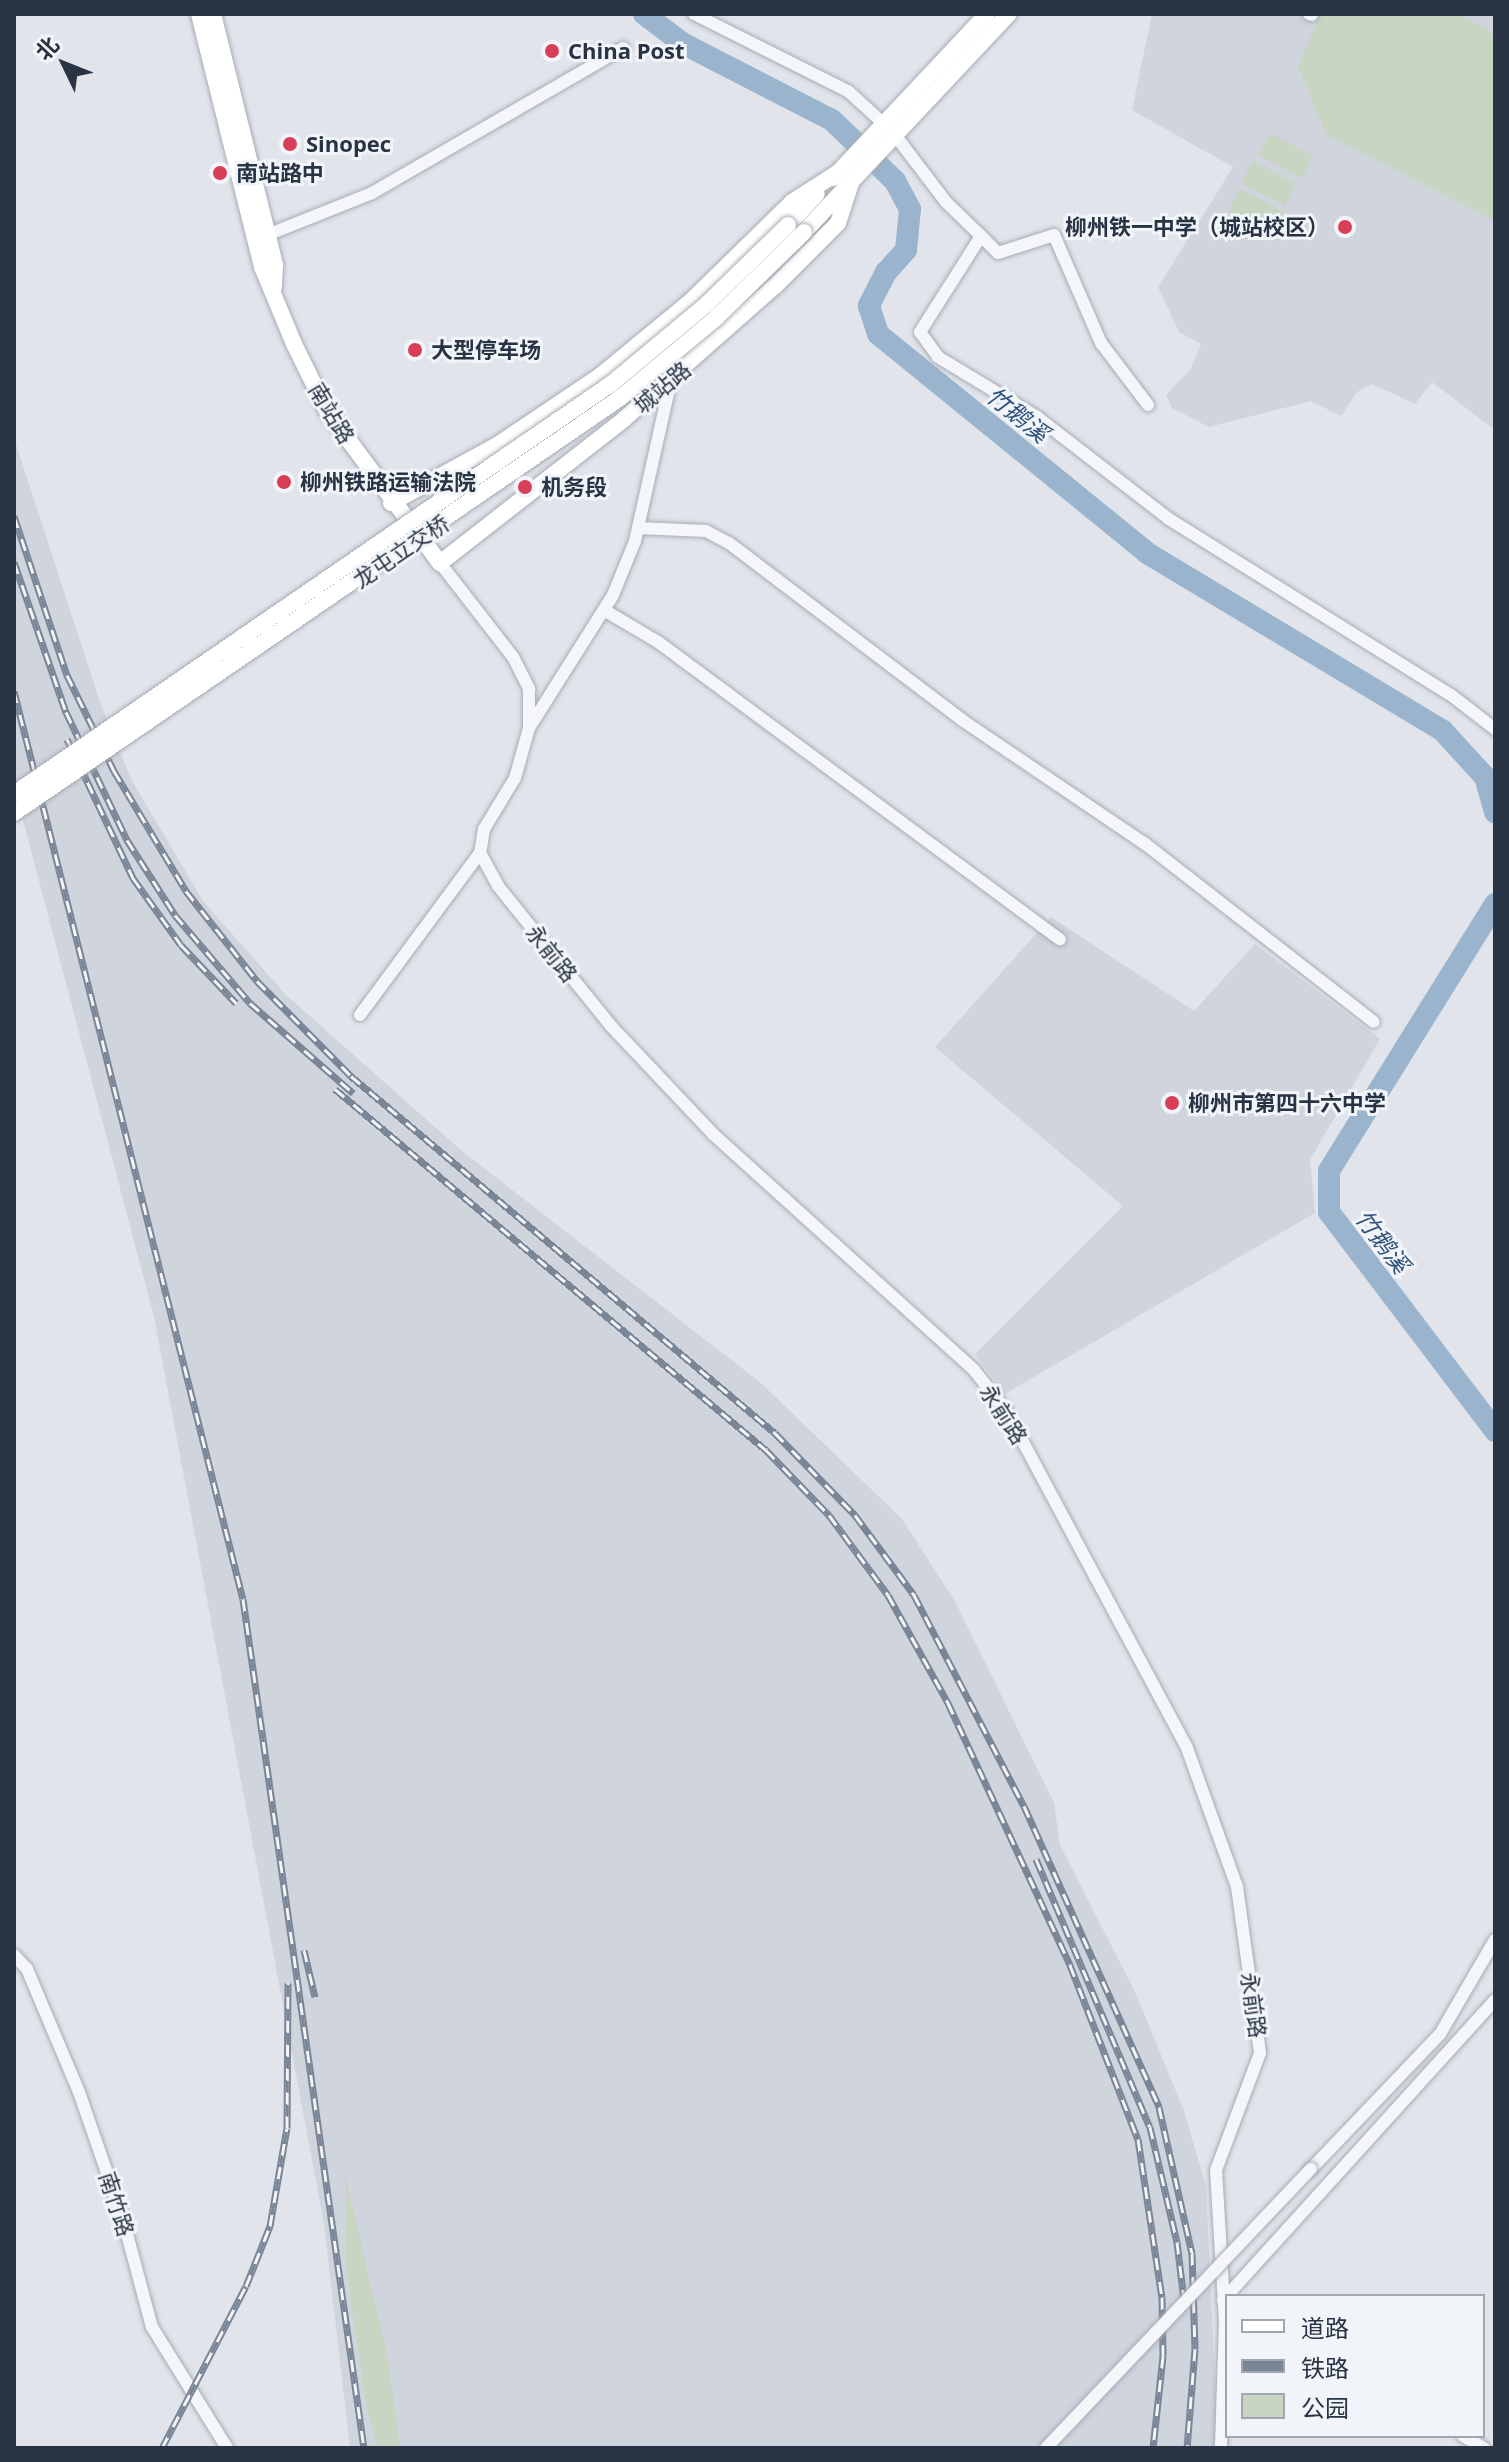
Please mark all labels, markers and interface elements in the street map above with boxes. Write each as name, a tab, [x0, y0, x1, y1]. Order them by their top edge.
north arrow	[24, 24, 104, 104]
text: 北	[28, 29, 65, 66]
place label: China Post	[568, 38, 685, 64]
marker: China Post	[543, 42, 561, 60]
place label: Sinopec	[306, 131, 391, 157]
marker: Sinopec	[281, 135, 299, 153]
place label: 南站路中	[236, 160, 324, 186]
marker: 南站路中	[211, 164, 229, 182]
place label: 柳州铁一中学（城站校区）	[1065, 214, 1329, 240]
marker: 柳州铁一中学（城站校区）	[1336, 218, 1354, 236]
place label: 大型停车场	[431, 337, 541, 363]
marker: 大型停车场	[406, 341, 424, 359]
street label: 城站路	[628, 356, 696, 418]
street label: 南站路	[304, 378, 360, 448]
water label: 竹鹅溪	[981, 380, 1055, 448]
place label: 柳州铁路运输法院	[300, 469, 476, 495]
marker: 柳州铁路运输法院	[275, 473, 293, 491]
place label: 机务段	[541, 474, 607, 500]
marker: 机务段	[516, 478, 534, 496]
street label: 龙屯立交桥	[348, 509, 454, 593]
street label: 永前路	[521, 919, 583, 987]
place label: 柳州市第四十六中学	[1188, 1090, 1386, 1116]
marker: 柳州市第四十六中学	[1163, 1094, 1181, 1112]
water label: 竹鹅溪	[1350, 1204, 1416, 1278]
street label: 永前路	[975, 1379, 1033, 1449]
street label: 永前路	[1236, 1970, 1272, 2040]
street label: 南竹路	[94, 2169, 140, 2239]
legend	[1225, 2294, 1485, 2438]
text: 道路	[1301, 2311, 1349, 2344]
text: 铁路	[1301, 2351, 1349, 2384]
text: 公园	[1301, 2391, 1349, 2424]

